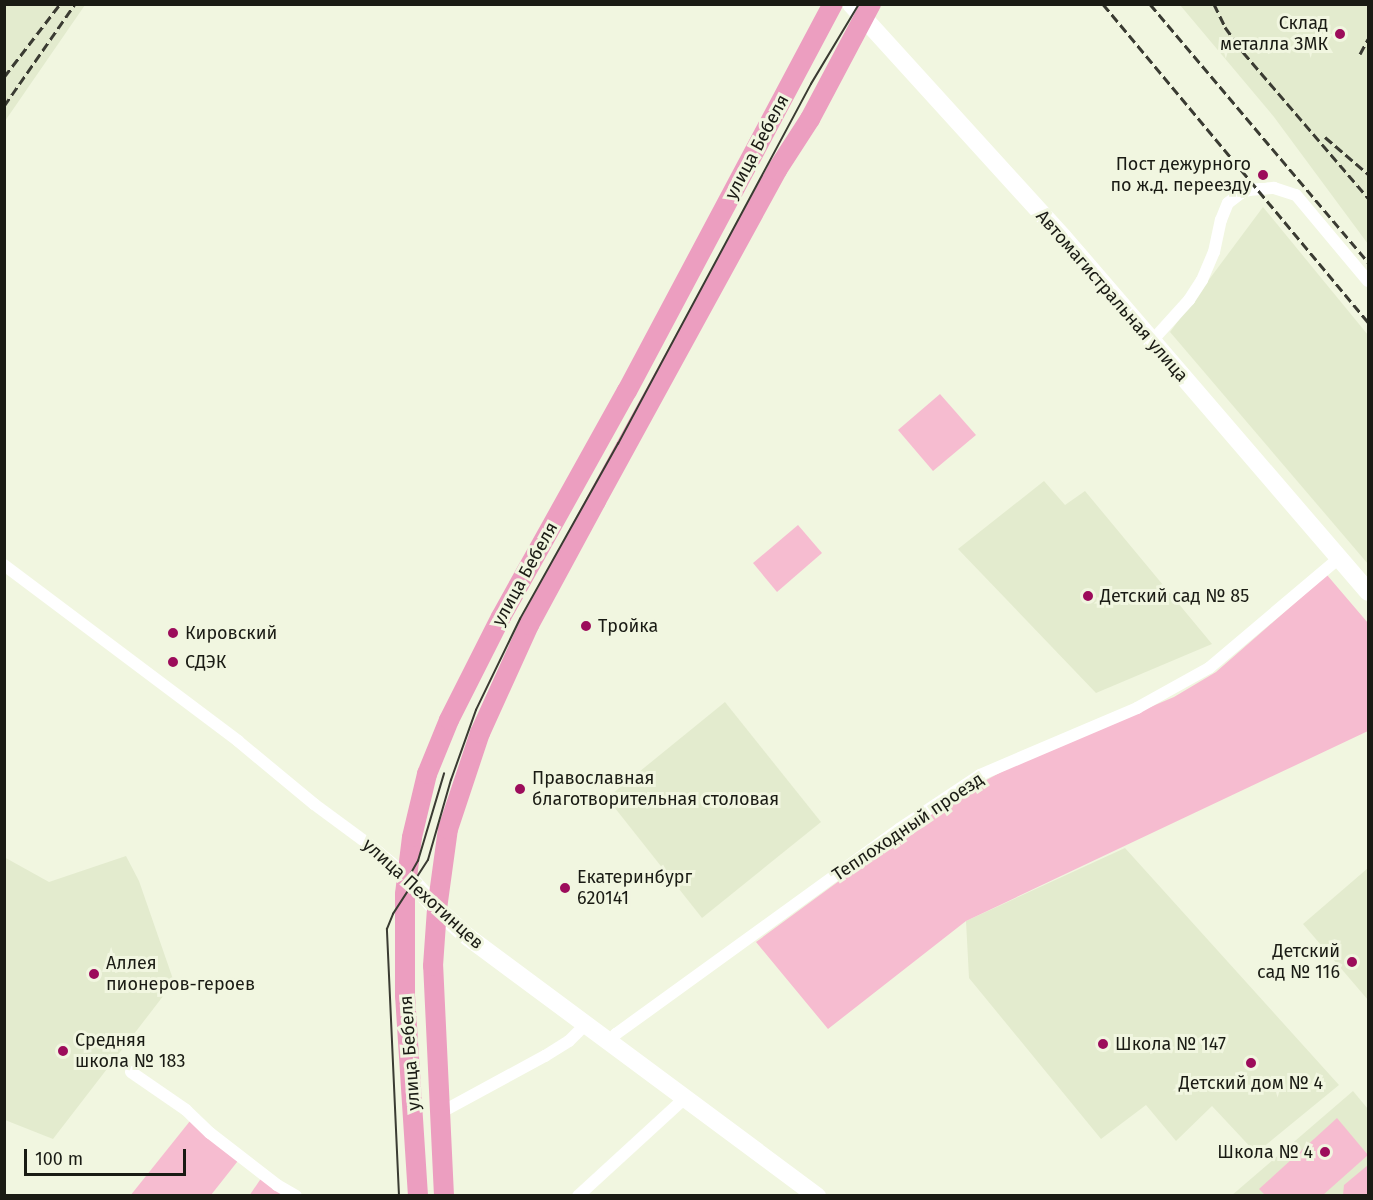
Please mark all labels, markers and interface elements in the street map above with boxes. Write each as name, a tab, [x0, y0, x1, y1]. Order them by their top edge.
place label: Склад металла ЗМК	[1220, 13, 1328, 56]
marker: Склад металла ЗМК	[1333, 27, 1347, 41]
street label: улица Бебеля	[720, 91, 794, 203]
place label: Пост дежурного по ж.д. переезду	[1110, 154, 1251, 196]
marker: Пост дежурного по ж.д. переезду	[1256, 168, 1270, 182]
street label: Автомагистральная улица	[1031, 206, 1193, 386]
street label: улица Бебеля	[488, 518, 562, 630]
place label: Детский сад № 85	[1100, 585, 1249, 607]
marker: Детский сад № 85	[1081, 589, 1095, 603]
place label: Тройка	[598, 615, 658, 637]
marker: Тройка	[579, 619, 593, 633]
place label: Кировский	[185, 622, 277, 644]
marker: Кировский	[166, 626, 180, 640]
place label: СДЭК	[185, 651, 226, 673]
marker: СДЭК	[166, 655, 180, 669]
place label: Православная благотворительная столовая	[532, 768, 779, 810]
street label: Теплоходный проезд	[828, 768, 988, 886]
marker: Православная благотворительная столовая	[513, 782, 527, 796]
street label: улица Пехотинцев	[358, 834, 488, 954]
place label: Екатеринбург 620141	[577, 867, 692, 910]
marker: Екатеринбург 620141	[558, 881, 572, 895]
place label: Детский сад № 116	[1257, 941, 1340, 984]
place label: Аллея пионеров-героев	[106, 953, 255, 996]
marker: Детский сад № 116	[1345, 955, 1359, 969]
marker: Аллея пионеров-героев	[87, 967, 101, 981]
street label: улица Бебеля	[395, 995, 425, 1111]
place label: Средняя школа № 183	[75, 1030, 185, 1072]
place label: Школа № 147	[1115, 1033, 1226, 1055]
marker: Школа № 147	[1096, 1037, 1110, 1051]
marker: Средняя школа № 183	[56, 1044, 70, 1058]
marker: Детский дом № 4	[1244, 1056, 1258, 1070]
place label: Детский дом № 4	[1179, 1072, 1323, 1094]
scale bar	[27, 1137, 189, 1175]
place label: Школа № 4	[1217, 1141, 1313, 1163]
marker: Школа № 4	[1318, 1145, 1332, 1159]
text: 100 m	[35, 1148, 83, 1170]

